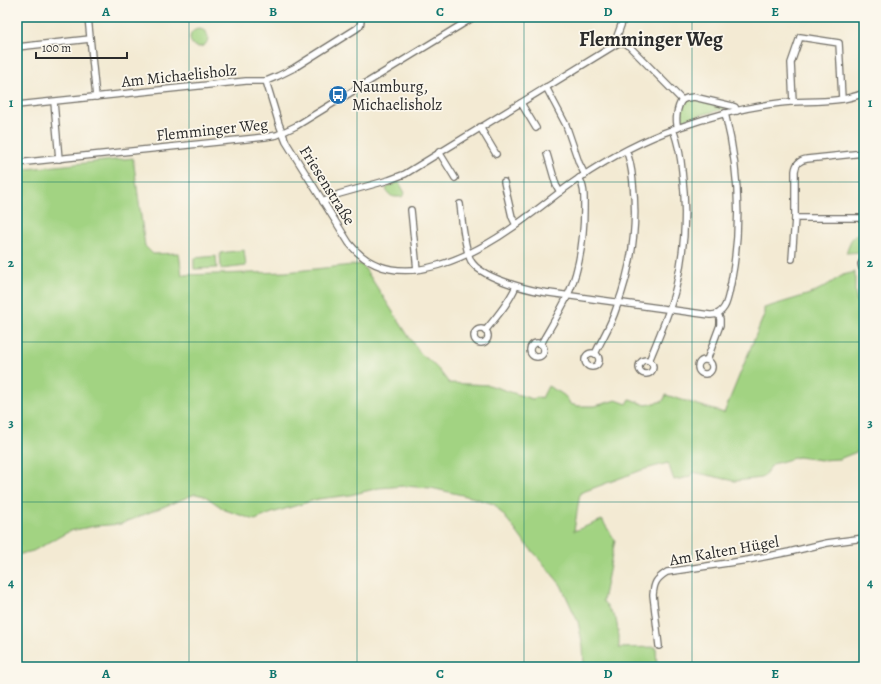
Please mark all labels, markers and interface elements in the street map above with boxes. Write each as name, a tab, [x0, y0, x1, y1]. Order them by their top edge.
text: A	[101, 3, 111, 20]
text: B	[269, 3, 277, 20]
text: C	[436, 3, 444, 20]
text: D	[603, 3, 613, 20]
text: E	[771, 3, 779, 20]
district label: Flemminger Weg	[579, 26, 724, 53]
scale bar	[36, 34, 127, 60]
text: 100 m	[42, 40, 71, 56]
street label: Am Michaelisholz	[119, 59, 238, 93]
place label: Naumburg, Michaelisholz	[352, 76, 442, 116]
bus stop icon: Naumburg, Michaelisholz	[327, 84, 349, 106]
text: 1	[9, 94, 14, 111]
text: 1	[868, 94, 873, 111]
street label: Flemminger Weg	[155, 113, 269, 147]
street label: Friesenstraße	[294, 142, 360, 229]
text: 2	[8, 254, 15, 271]
text: 2	[867, 254, 874, 271]
text: 3	[8, 414, 14, 431]
text: 3	[867, 414, 873, 431]
street label: Am Kalten Hügel	[667, 531, 781, 572]
text: 4	[8, 574, 14, 591]
text: 4	[867, 574, 873, 591]
text: A	[101, 665, 111, 682]
text: B	[269, 665, 277, 682]
text: C	[436, 665, 444, 682]
text: D	[603, 665, 613, 682]
text: E	[771, 665, 779, 682]

